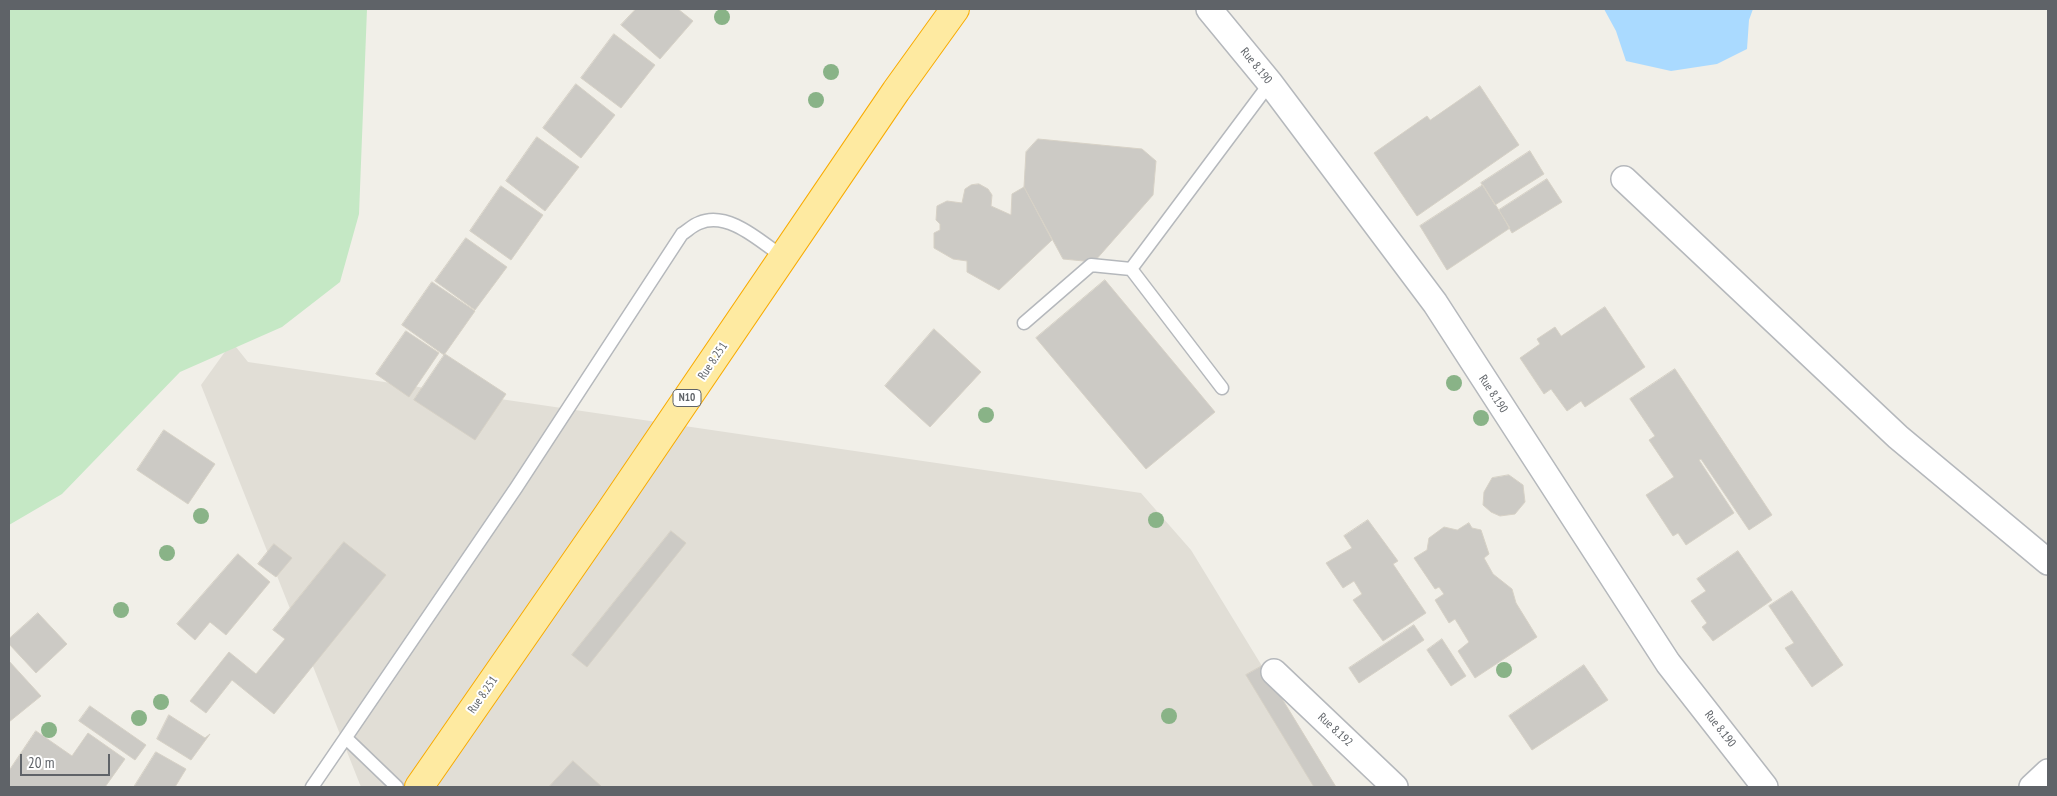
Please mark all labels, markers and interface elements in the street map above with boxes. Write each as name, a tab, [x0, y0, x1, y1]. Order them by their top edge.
street label: Rue 8.190	[1237, 45, 1275, 87]
street label: Rue 8.251	[695, 339, 731, 383]
street label: Rue 8.190	[1475, 372, 1511, 416]
road number: N10	[673, 389, 701, 406]
street label: Rue 8.251	[465, 674, 501, 716]
street label: Rue 8.190	[1701, 708, 1739, 750]
street label: Rue 8.192	[1315, 710, 1355, 750]
scale bar	[22, 744, 112, 776]
text: 20 m	[28, 753, 54, 772]

